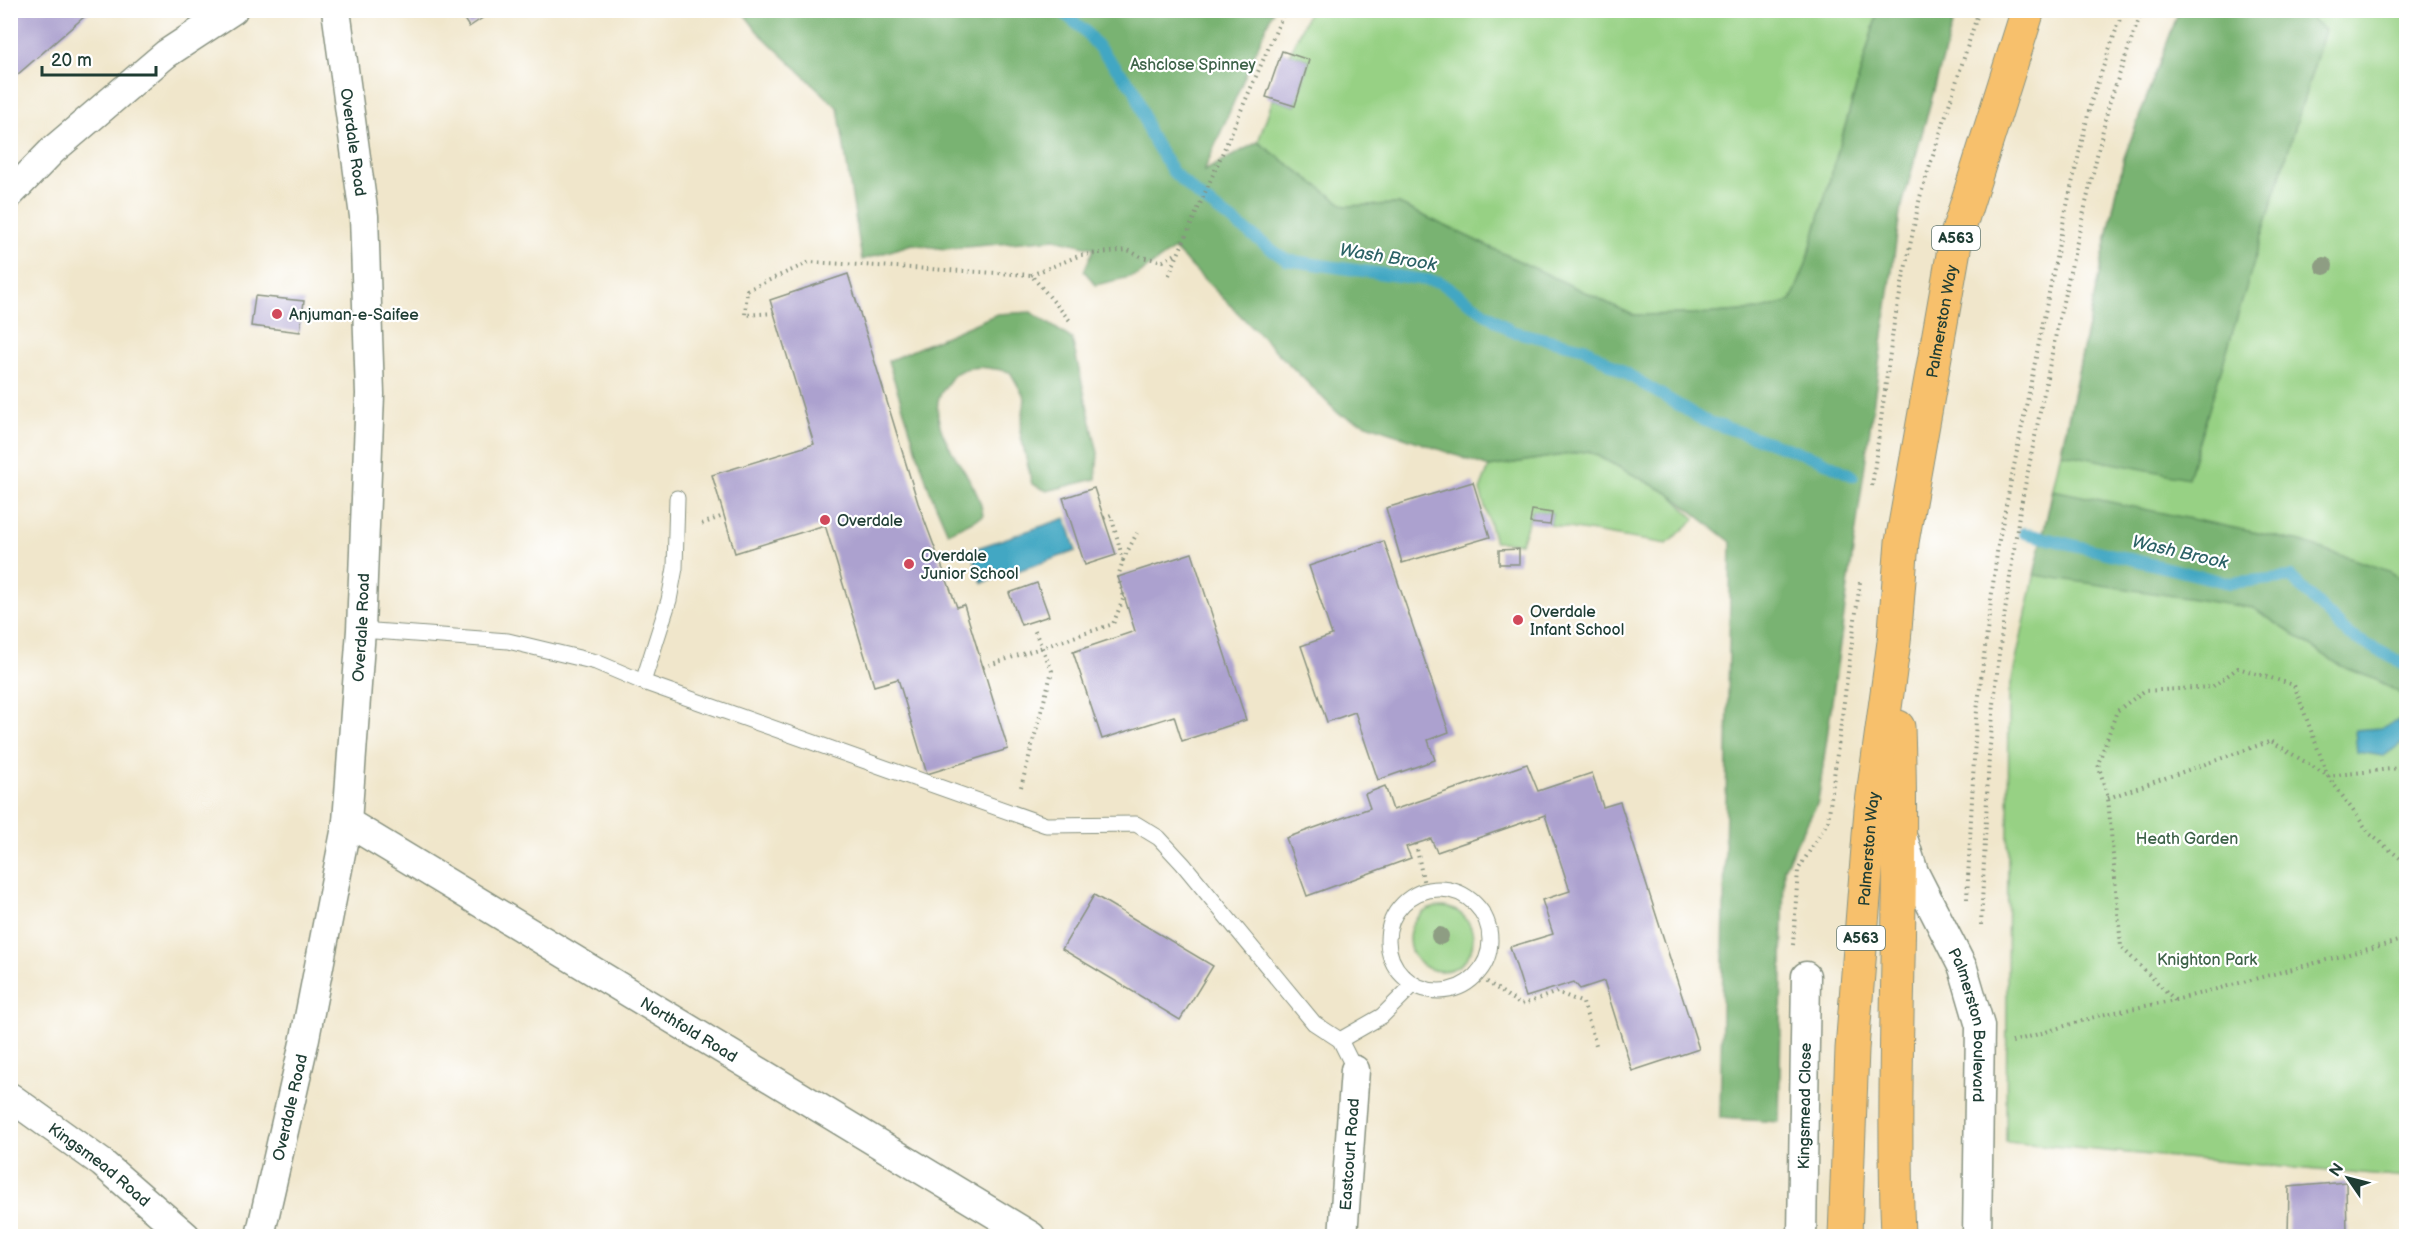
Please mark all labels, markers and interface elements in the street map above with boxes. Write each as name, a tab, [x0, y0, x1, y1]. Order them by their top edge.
scale bar	[42, 39, 156, 77]
text: 20 m	[51, 50, 92, 71]
park label: Ashclose Spinney	[1130, 56, 1257, 75]
street label: Overdale Road	[336, 87, 369, 197]
road number: A563	[1932, 226, 1980, 250]
water label: Wash Brook	[1338, 239, 1439, 276]
street label: Palmerston Way	[1923, 263, 1962, 380]
place label: Anjuman-e-Saifee	[289, 306, 419, 325]
marker: Anjuman-e-Saifee	[270, 307, 284, 321]
place label: Overdale	[837, 512, 903, 531]
marker: Overdale	[818, 513, 832, 527]
water label: Wash Brook	[2130, 531, 2231, 574]
place label: Overdale Junior School	[921, 547, 1019, 584]
marker: Overdale Junior School	[902, 557, 916, 571]
street label: Overdale Road	[349, 573, 374, 683]
place label: Overdale Infant School	[1530, 603, 1624, 640]
marker: Overdale Infant School	[1511, 613, 1525, 627]
street label: Palmerston Way	[1855, 790, 1885, 907]
park label: Heath Garden	[2136, 830, 2238, 849]
road number: A563	[1837, 926, 1885, 950]
street label: Palmerston Boulevard	[1943, 945, 1988, 1102]
park label: Knighton Park	[2157, 951, 2257, 970]
street label: Northfold Road	[636, 994, 740, 1067]
street label: Kingsmead Close	[1795, 1042, 1816, 1170]
street label: Overdale Road	[269, 1052, 312, 1163]
street label: Eastcourt Road	[1337, 1098, 1364, 1211]
street label: Kingsmead Road	[44, 1120, 153, 1211]
north arrow	[2318, 1148, 2378, 1208]
text: N	[2326, 1160, 2348, 1181]

